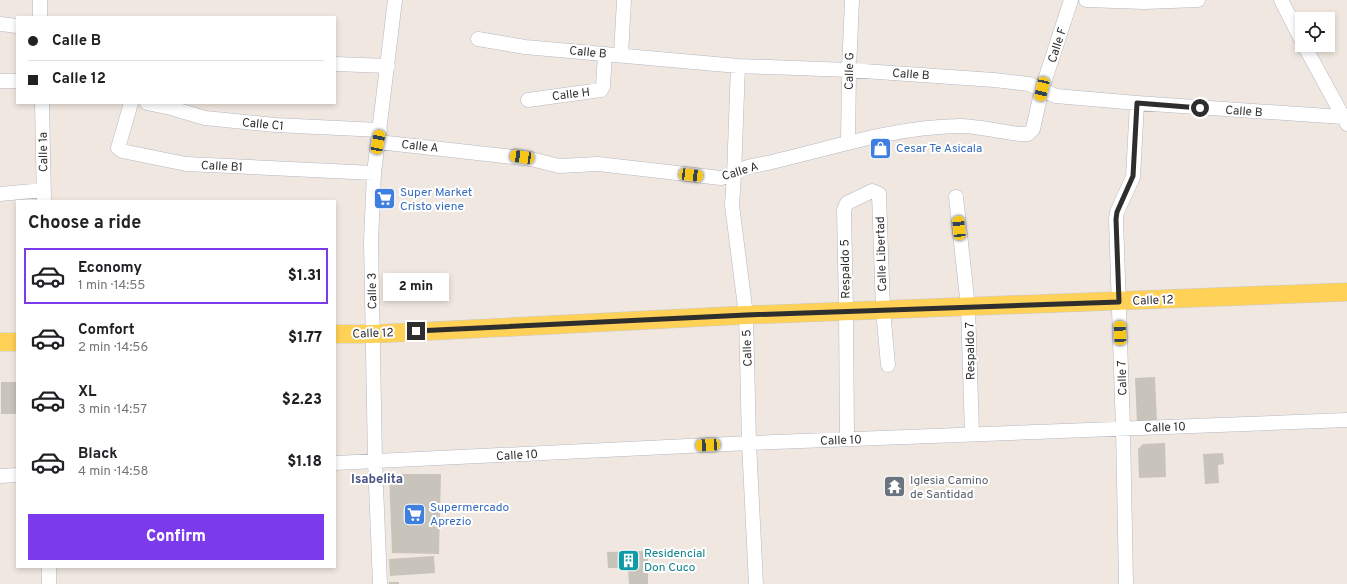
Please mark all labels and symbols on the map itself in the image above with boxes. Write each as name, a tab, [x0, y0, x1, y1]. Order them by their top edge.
street label: Calle F	[1045, 25, 1071, 65]
street label: Calle B	[569, 43, 607, 63]
street label: Calle G	[842, 52, 858, 90]
street label: Calle B	[892, 66, 930, 84]
car	[1033, 76, 1051, 102]
street label: Calle H	[551, 85, 591, 105]
route start	[1191, 99, 1209, 117]
street label: Calle B	[1225, 103, 1263, 121]
street label: Calle C1	[241, 115, 284, 135]
car	[370, 129, 386, 155]
street label: Calle 1a	[36, 132, 52, 172]
shop icon: Cesar Te Asicala	[868, 135, 894, 161]
street label: Calle A	[401, 137, 439, 157]
place label: Cesar Te Asicala	[896, 141, 982, 157]
car	[509, 149, 535, 165]
street label: Calle B1	[201, 158, 243, 176]
street label: Calle A	[720, 159, 760, 185]
car	[678, 168, 704, 182]
place label: Super Market Cristo viene	[400, 185, 472, 215]
supermarket icon: Super Market Cristo viene	[371, 186, 397, 212]
car	[952, 215, 966, 241]
street label: Calle Libertad	[873, 216, 891, 292]
street label: Respaldo 5	[837, 239, 855, 299]
street label: Calle 3	[365, 272, 381, 310]
callout: 2 min	[383, 273, 449, 301]
street label: Calle 12	[1132, 292, 1174, 310]
car	[1114, 321, 1126, 345]
route end	[407, 322, 425, 340]
street label: Respaldo 7	[962, 322, 980, 380]
street label: Calle 12	[352, 325, 394, 343]
street label: Calle 5	[739, 329, 757, 367]
street label: Calle 7	[1114, 360, 1132, 396]
street label: Calle 10	[1144, 419, 1186, 437]
street label: Calle 10	[820, 432, 862, 450]
car	[696, 438, 720, 452]
street label: Calle 10	[496, 447, 538, 465]
district label: Isabelita	[351, 472, 403, 488]
place label: Iglesia Camino de Santidad	[910, 473, 989, 503]
temple icon: Iglesia Camino de Santidad	[881, 474, 907, 500]
place label: Supermercado Aprezio	[430, 500, 510, 530]
supermarket icon: Supermercado Aprezio	[402, 501, 428, 527]
place label: Residencial Don Cuco	[644, 546, 705, 576]
building icon: Residencial Don Cuco	[615, 547, 641, 573]

